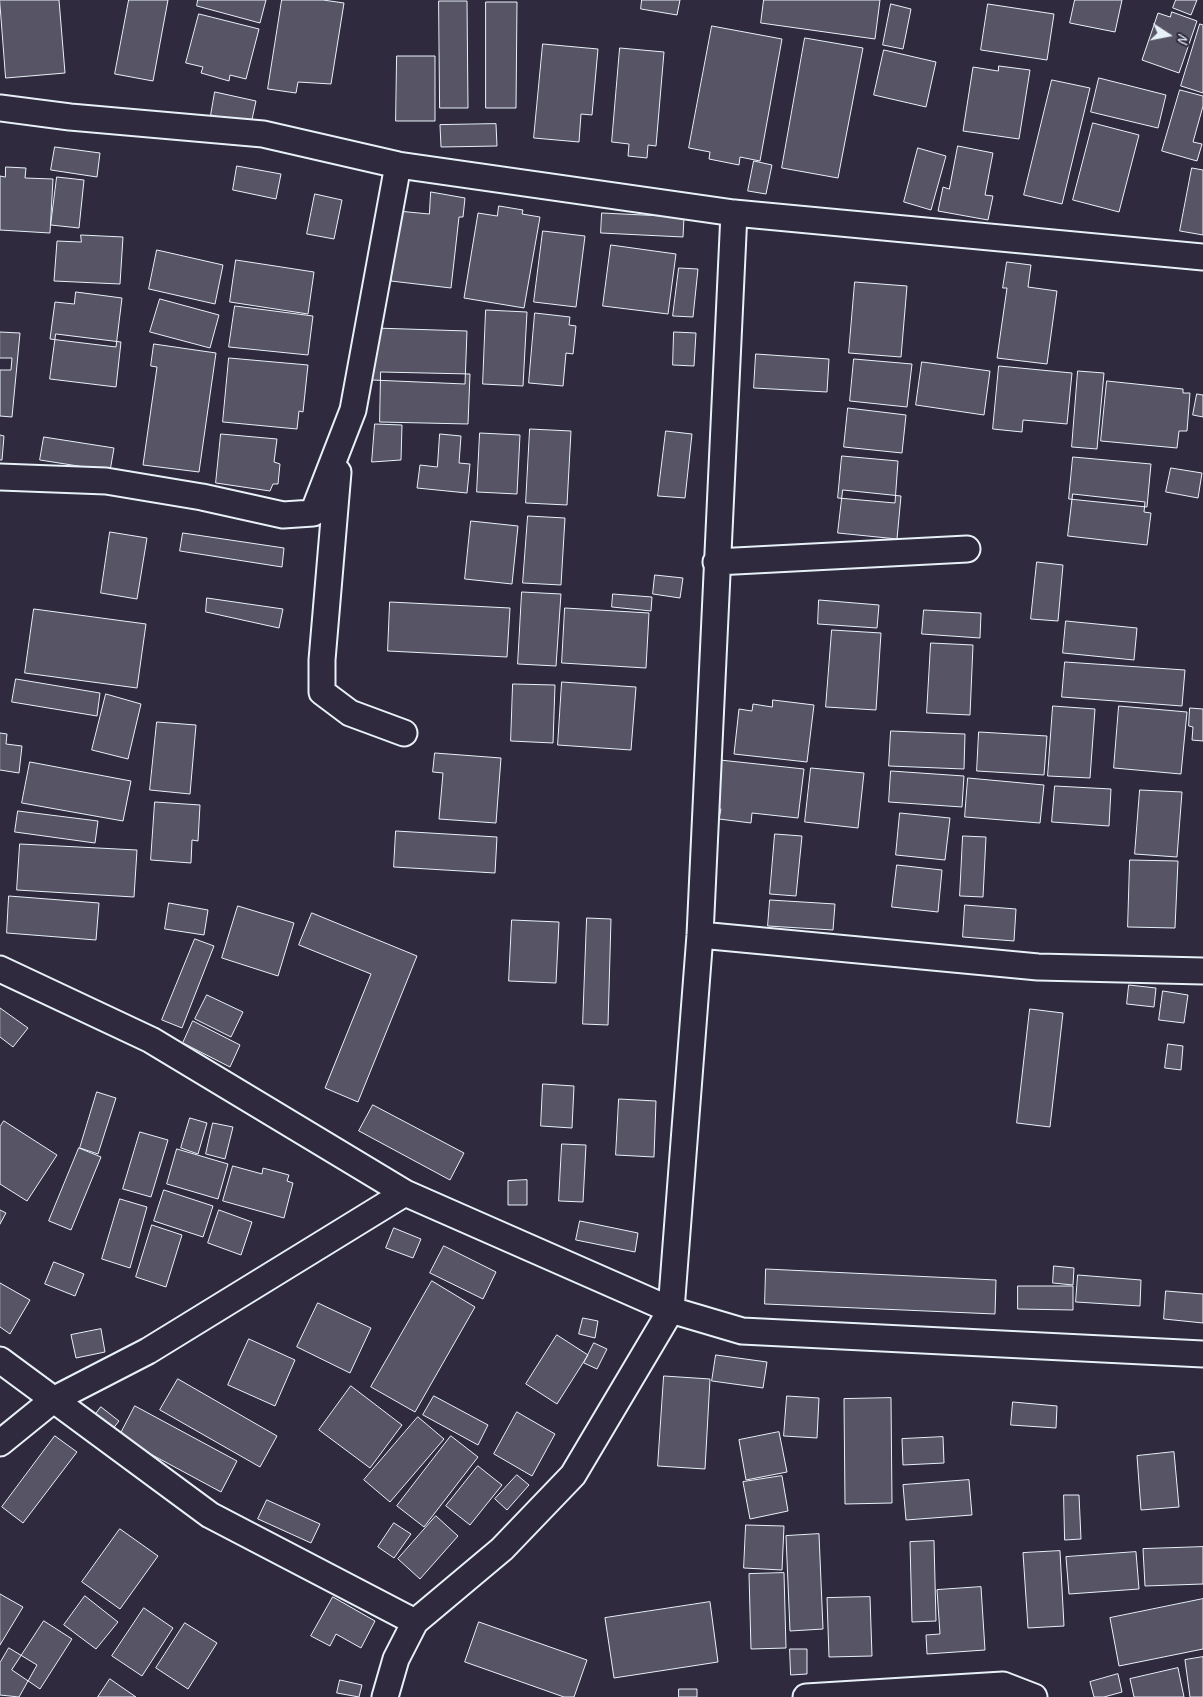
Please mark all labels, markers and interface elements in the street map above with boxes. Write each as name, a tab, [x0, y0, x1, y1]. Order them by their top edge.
north arrow	[1143, 10, 1193, 60]
text: N	[1174, 32, 1192, 44]

